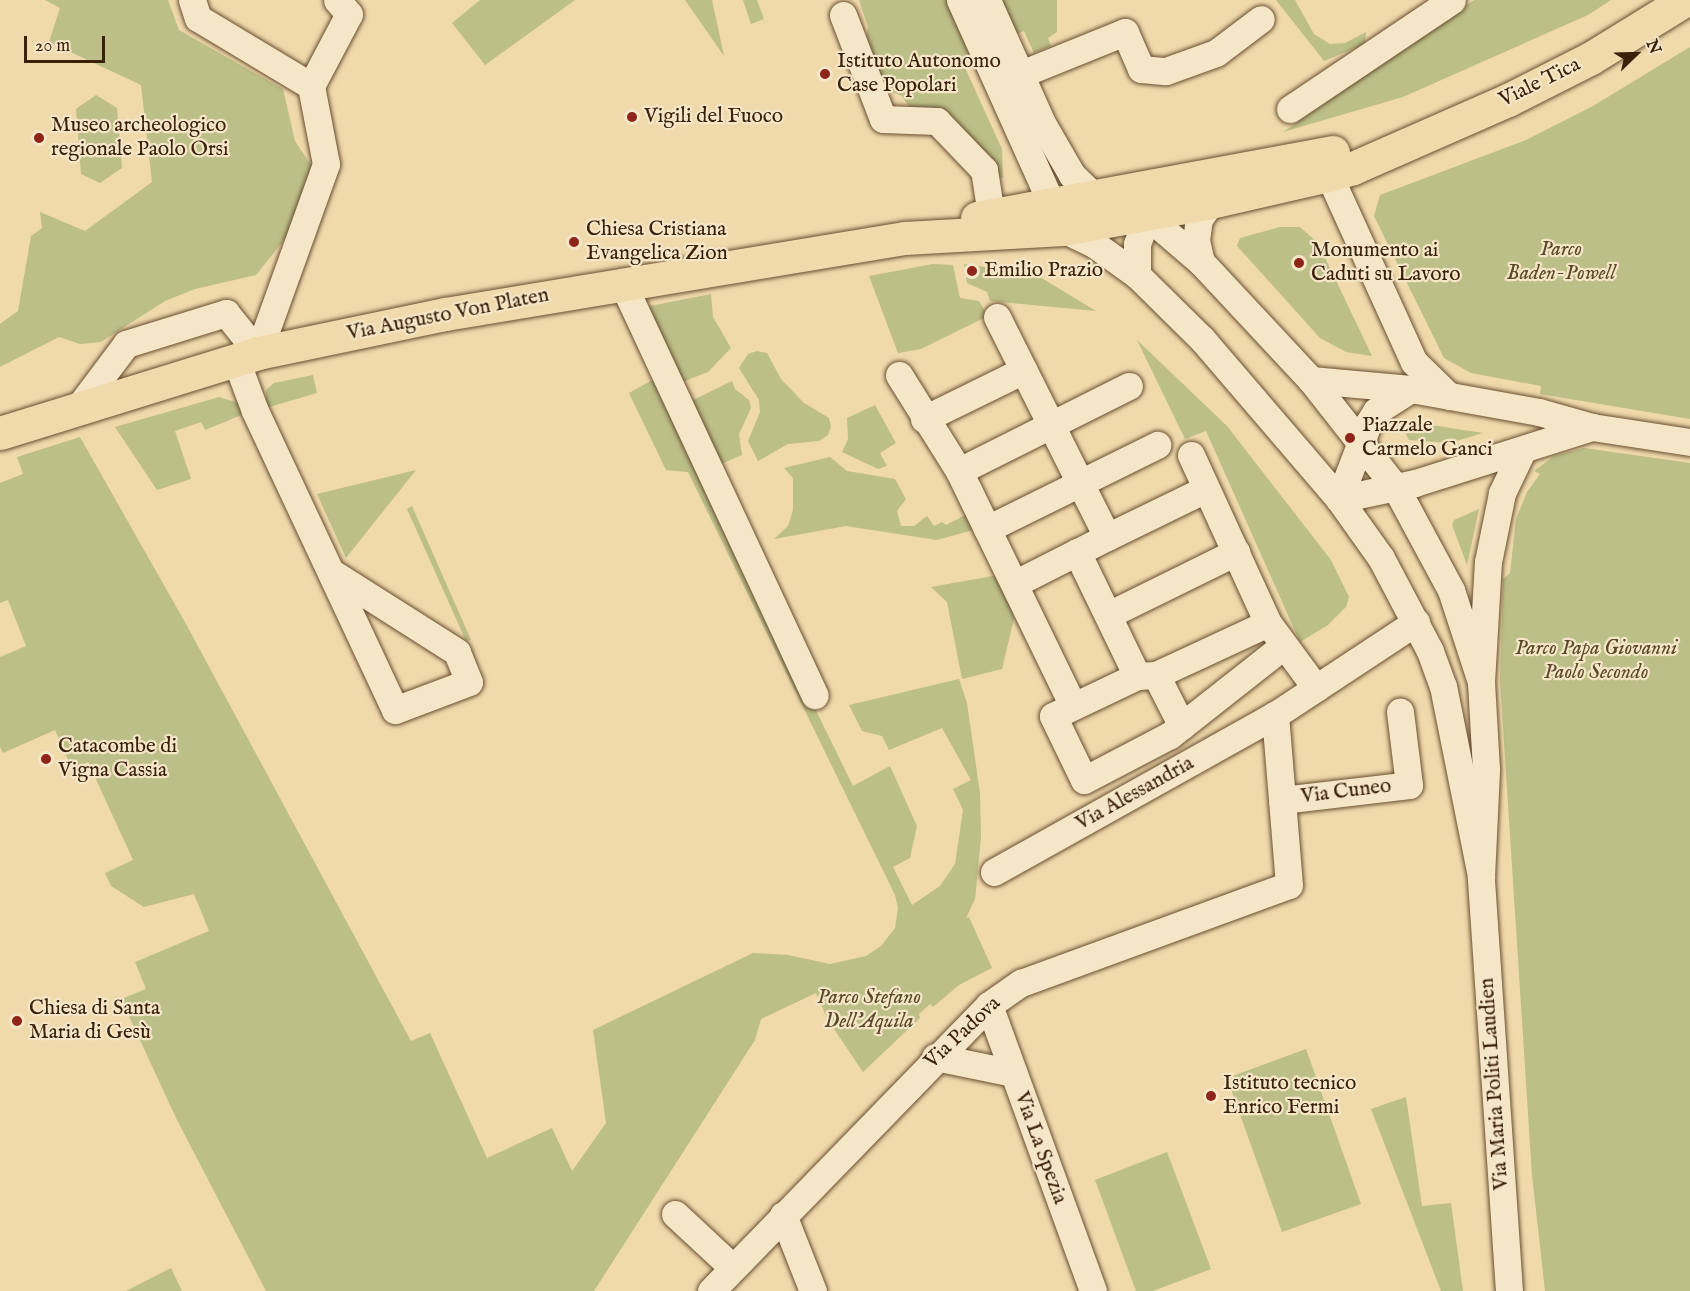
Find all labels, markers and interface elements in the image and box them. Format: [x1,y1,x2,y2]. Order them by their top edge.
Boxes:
scale bar [27,24,108,62]
north arrow [1606,24,1666,84]
text: 20 m [35,35,70,58]
text: N [1641,37,1664,57]
place label: Istituto Autonomo Case Popolari [837,49,1001,99]
street label: Viale Tica [1495,53,1585,113]
marker: Istituto Autonomo Case Popolari [818,67,832,81]
place label: Vigili del Fuoco [644,104,783,130]
marker: Vigili del Fuoco [625,110,639,124]
place label: Museo archeologico regionale Paolo Orsi [51,113,229,163]
marker: Museo archeologico regionale Paolo Orsi [32,131,46,145]
place label: Chiesa Cristiana Evangelica Zion [586,217,728,267]
marker: Chiesa Cristiana Evangelica Zion [567,235,581,249]
park label: Parco Baden-Powell [1507,237,1615,287]
place label: Monumento ai Caduti su Lavoro [1311,238,1461,288]
marker: Monumento ai Caduti su Lavoro [1292,256,1306,270]
place label: Emilio Prazio [984,258,1103,284]
marker: Emilio Prazio [965,264,979,278]
street label: Via Augusto Von Platen [345,283,551,347]
place label: Piazzale Carmelo Ganci [1362,413,1493,463]
marker: Piazzale Carmelo Ganci [1343,431,1357,445]
park label: Parco Papa Giovanni Paolo Secondo [1515,636,1677,686]
place label: Catacombe di Vigna Cassia [58,734,177,784]
street label: Via Alessandria [1072,751,1198,837]
marker: Catacombe di Vigna Cassia [39,752,53,766]
street label: Via Cuneo [1299,774,1393,810]
street label: Via Maria Politi Laudien [1475,977,1515,1191]
park label: Parco Stefano Dell'Aquila [817,985,921,1035]
street label: Via Padova [920,991,1006,1075]
place label: Chiesa di Santa Maria di Gesù [29,996,160,1046]
marker: Chiesa di Santa Maria di Gesù [10,1014,24,1028]
place label: Istituto tecnico Enrico Fermi [1223,1071,1356,1121]
street label: Via La Spezia [1008,1088,1072,1208]
marker: Istituto tecnico Enrico Fermi [1204,1089,1218,1103]

